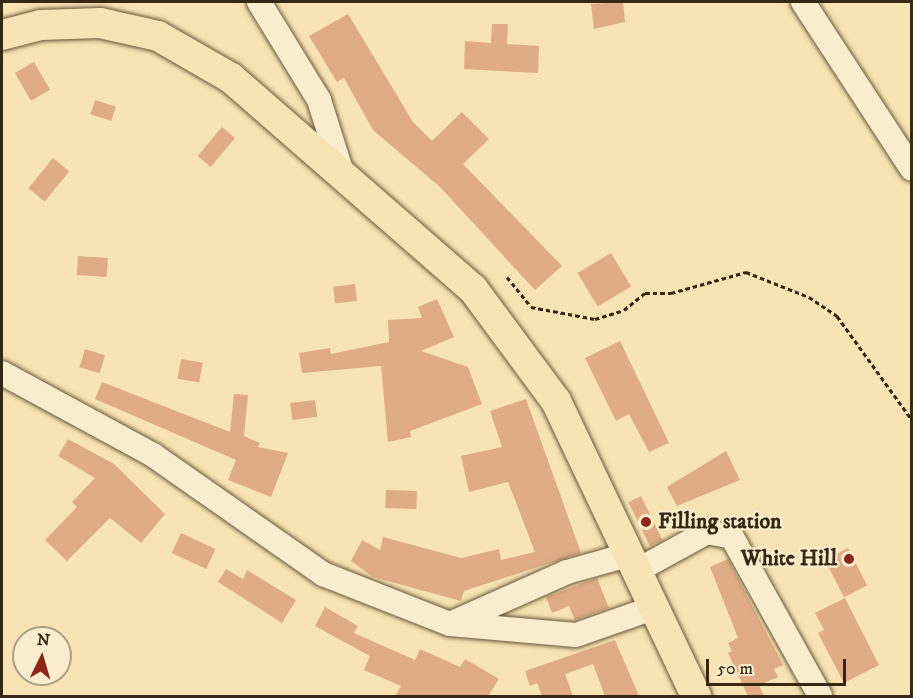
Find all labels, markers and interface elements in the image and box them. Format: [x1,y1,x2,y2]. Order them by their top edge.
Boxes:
place label: Filling station [658,509,782,535]
marker: Filling station [639,515,653,529]
place label: White Hill [741,546,837,572]
marker: White Hill [842,552,856,566]
north arrow [12,626,72,686]
text: N [36,630,51,651]
scale bar [709,647,848,685]
text: 50 m [717,658,753,680]

